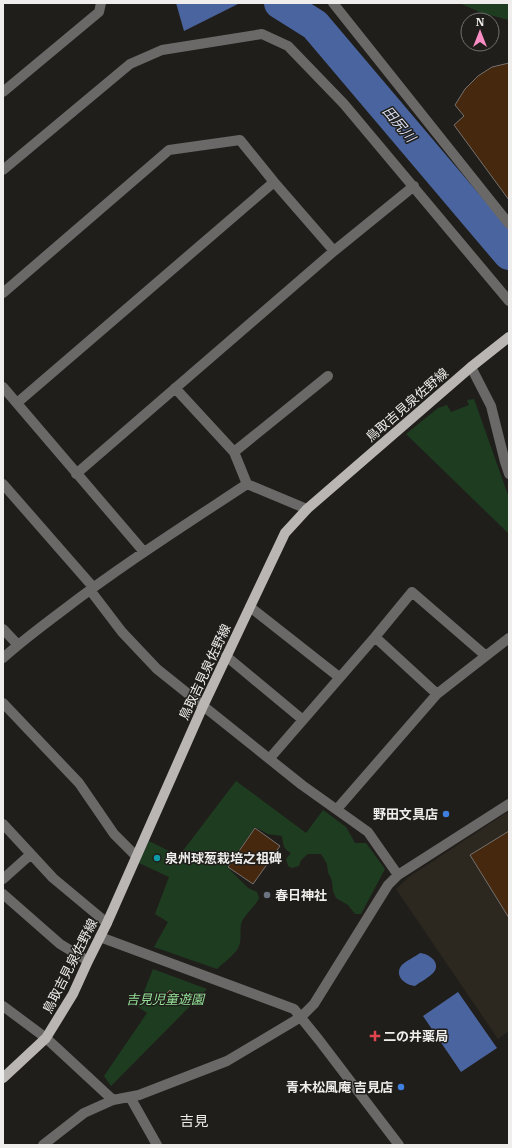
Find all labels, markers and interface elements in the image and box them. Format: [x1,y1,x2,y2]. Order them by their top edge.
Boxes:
north arrow [460,12,500,52]
text: N [476,15,485,29]
water label: 田尻川 [379,102,421,147]
street label: 鳥取吉見泉佐野線 [362,364,452,446]
street label: 鳥取吉見泉佐野線 [175,621,235,723]
place label: 野田文具店 [373,806,438,823]
marker: 野田文具店 [441,809,451,819]
place label: 泉州球葱栽培之祖碑 [165,850,282,867]
marker: 泉州球葱栽培之祖碑 [152,853,162,863]
place label: 春日神社 [275,887,327,904]
marker: 春日神社 [262,890,272,900]
street label: 鳥取吉見泉佐野線 [39,916,101,1016]
park label: 吉見児童遊園 [126,991,206,1008]
place label: 二の井薬局 [383,1028,448,1045]
marker: 二の井薬局 [370,1031,380,1041]
place label: 青木松風庵 吉見店 [286,1079,393,1096]
marker: 青木松風庵 吉見店 [396,1082,406,1092]
district label: 吉見 [180,1112,208,1130]

